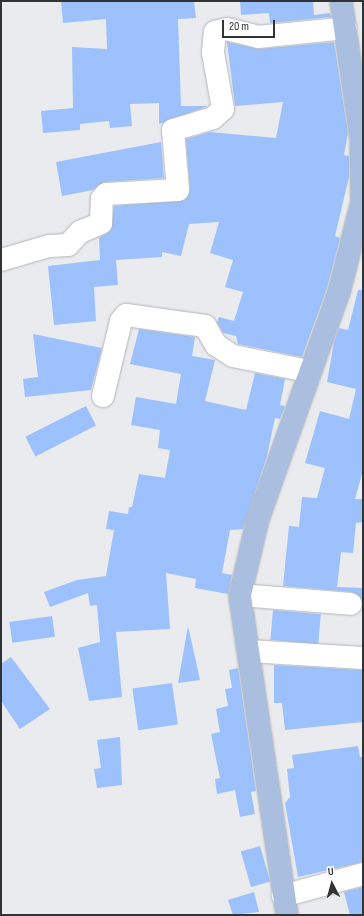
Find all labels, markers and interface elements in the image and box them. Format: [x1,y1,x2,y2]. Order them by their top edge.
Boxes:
scale bar [224,12,277,38]
text: 20 m [229,19,249,34]
north arrow [312,864,352,904]
text: U [327,865,334,878]

